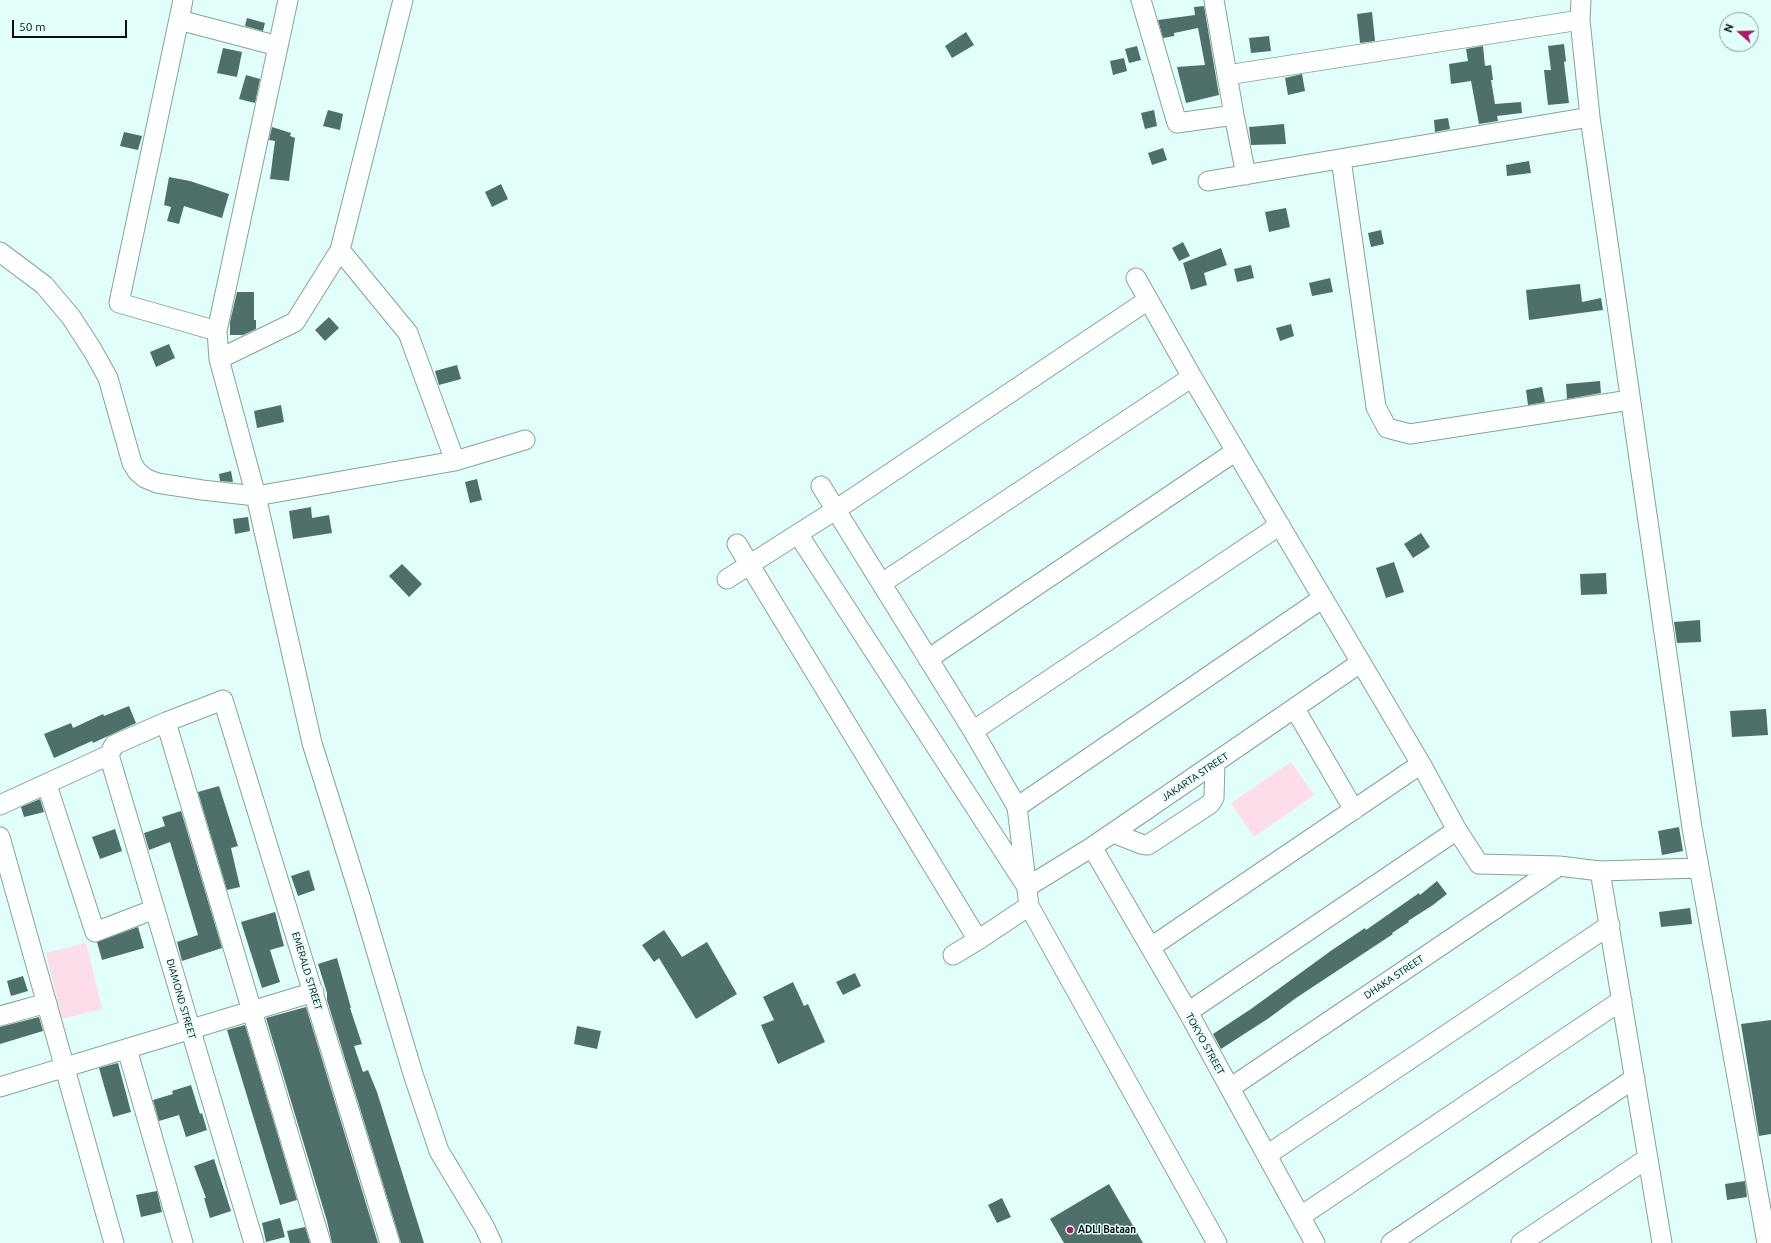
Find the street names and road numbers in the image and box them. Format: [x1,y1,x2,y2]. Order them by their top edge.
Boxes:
street label: JAKARTA STREET [1159,750,1231,804]
street label: EMERALD STREET [289,930,325,1012]
street label: DHAKA STREET [1362,953,1426,1001]
street label: DIAMOND STREET [164,958,198,1040]
street label: TOKYO STREET [1183,1011,1227,1077]

